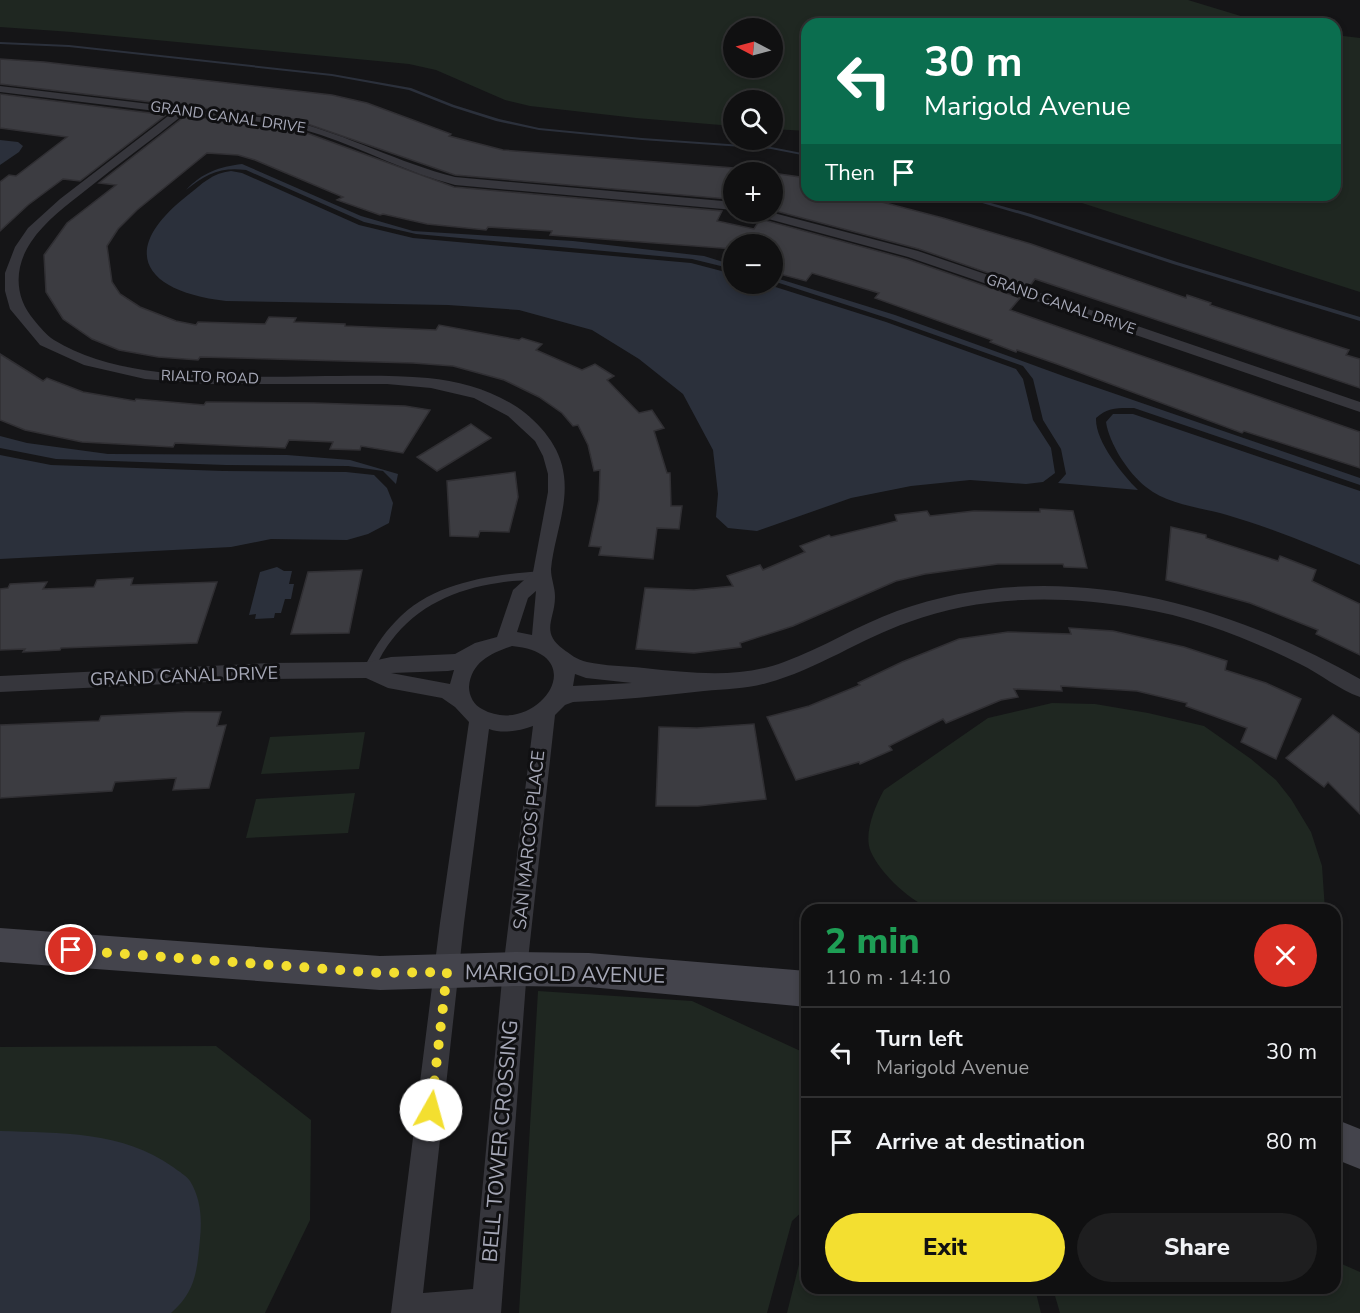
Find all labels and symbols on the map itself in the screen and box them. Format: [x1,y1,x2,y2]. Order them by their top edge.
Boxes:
north arrow [723,18,783,78]
street label: GRAND CANAL DRIVE [149,96,307,138]
street label: GRAND CANAL DRIVE [984,269,1138,339]
street label: RIALTO ROAD [161,365,259,389]
street label: GRAND CANAL DRIVE [90,661,278,691]
street label: SAN MARCOS PLACE [508,749,550,931]
pin [45,924,96,975]
street label: MARIGOLD AVENUE [465,958,665,990]
street label: BELL TOWER CROSSING [475,1019,525,1263]
position arrow [399,1078,463,1142]

